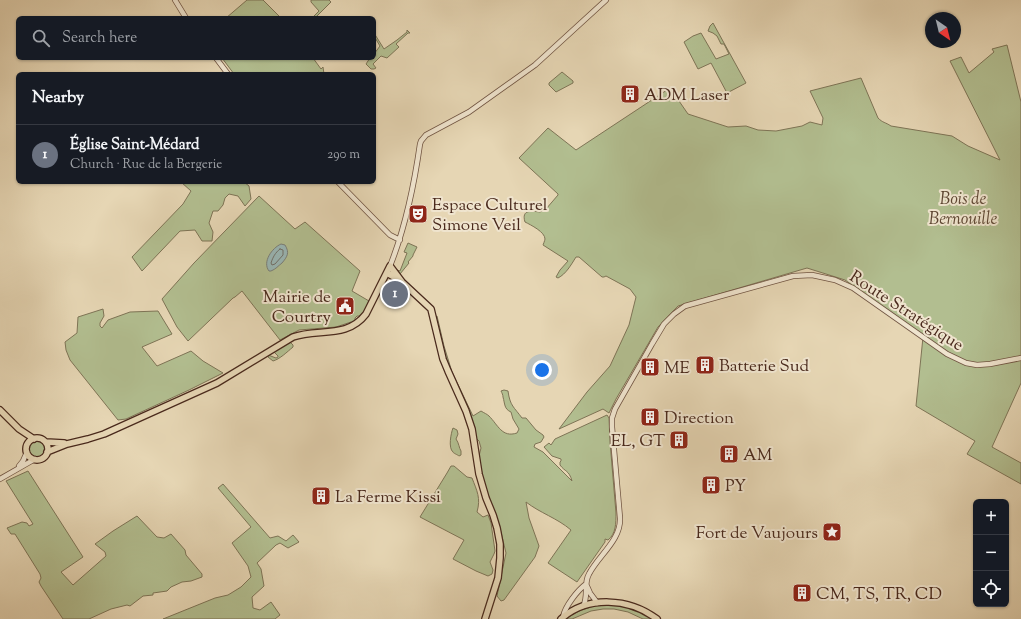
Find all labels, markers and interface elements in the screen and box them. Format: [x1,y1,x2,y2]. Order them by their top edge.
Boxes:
north arrow [925,12,961,48]
search box [16,16,376,60]
icon: search [30,27,52,49]
text: Search here [62,28,137,49]
building icon: ADM Laser [619,83,641,105]
place label: ADM Laser [644,84,730,108]
text: Nearby [32,86,84,110]
text: Église Saint-Médard [70,135,200,156]
text: 1 [43,146,47,164]
text: 290 m [327,146,360,164]
text: Church · Rue de la Bergerie [70,156,222,174]
park label: Bois de Bernouille [929,188,997,232]
place label: Espace Culturel Simone Veil [432,194,548,238]
theatre icon: Espace Culturel Simone Veil [407,203,429,225]
street label: Route Stratégique [844,266,968,358]
pin: 1 [382,279,408,309]
place label: Mairie de Courtry [263,286,332,330]
public building icon: Mairie de Courtry [334,295,356,317]
building icon: Batterie Sud [694,354,716,376]
place label: Batterie Sud [719,355,810,379]
building icon: ME [639,356,661,378]
place label: ME [664,357,690,381]
your location [532,360,552,380]
building icon: Direction [639,406,661,428]
place label: Direction [664,407,734,431]
building icon: EL, GT [668,429,690,451]
place label: EL, GT [611,430,665,454]
building icon: AM [718,443,740,465]
place label: AM [743,444,773,468]
building icon: PY [700,474,722,496]
place label: PY [725,475,746,499]
building icon: La Ferme Kissi [310,485,332,507]
place label: La Ferme Kissi [335,486,441,510]
map controls [973,499,1009,607]
button: + [973,499,1009,535]
place icon: Fort de Vaujours [821,521,843,543]
place label: Fort de Vaujours [696,522,818,546]
button: − [973,535,1009,571]
button: locate [973,571,1009,607]
building icon: CM, TS, TR, CD [791,582,813,604]
place label: CM, TS, TR, CD [816,583,942,607]

